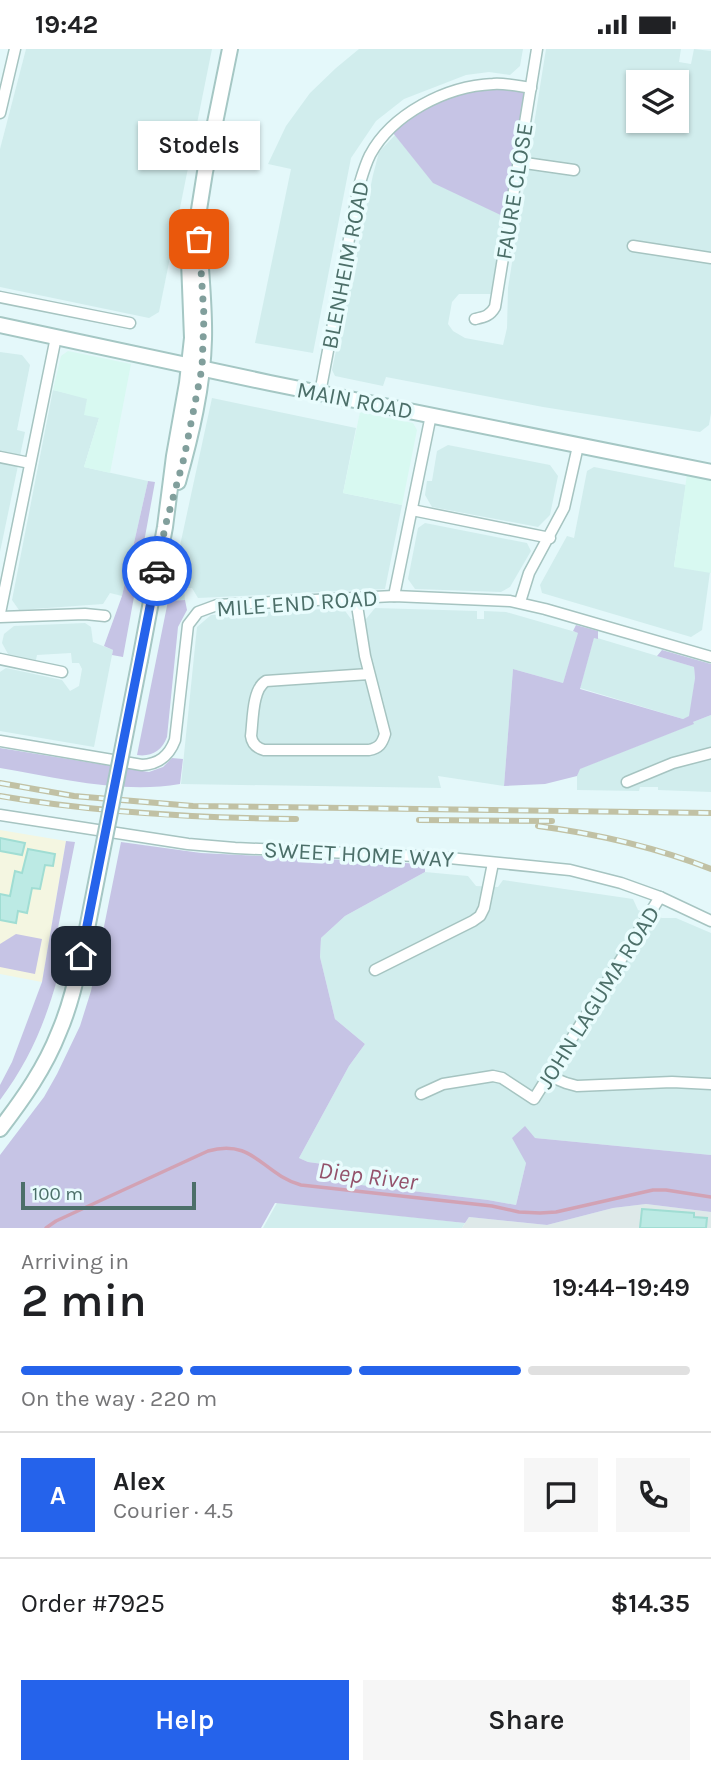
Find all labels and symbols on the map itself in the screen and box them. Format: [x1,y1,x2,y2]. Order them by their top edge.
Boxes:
callout: Stodels [138,120,260,169]
street label: FAURE CLOSE [490,121,539,261]
street label: BLENHEIM ROAD [316,179,375,351]
pin [169,209,229,269]
street label: MAIN ROAD [295,376,415,425]
courier [122,536,192,606]
street label: MILE END ROAD [215,584,379,623]
street label: SWEET HOME WAY [263,836,455,873]
street label: JOHN LAGUMA ROAD [531,901,666,1093]
pin [51,926,111,986]
water label: Diep River [317,1156,420,1196]
scale bar [21,1179,196,1211]

